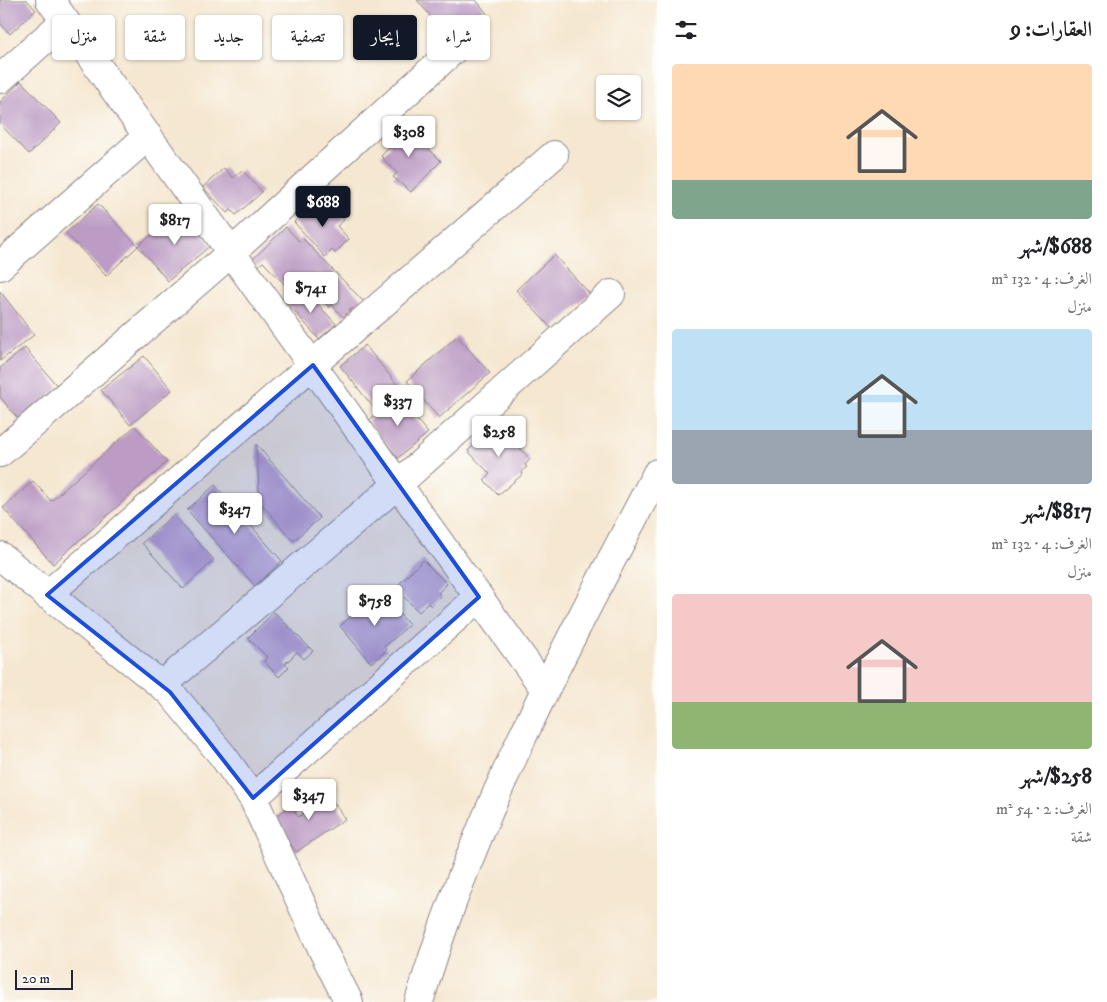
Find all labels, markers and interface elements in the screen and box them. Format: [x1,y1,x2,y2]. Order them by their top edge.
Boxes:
chip: منزل [52,15,115,60]
chip: شقة [125,15,185,60]
chip: جديد [195,15,262,60]
chip: تصفية [272,15,343,60]
chip: إيجار [353,15,417,60]
chip: شراء [427,15,490,60]
icon: filters [672,16,700,44]
text: العقارات: 9 [1010,17,1092,43]
map controls [596,75,641,120]
button: layers [596,75,641,120]
icon: home [837,96,927,186]
pin: $308 [379,116,439,158]
text: $308 [393,122,425,142]
pin: $688 [293,186,353,228]
text: $688 [306,192,340,212]
pin: $817 [145,204,205,246]
text: $817 [159,210,191,230]
text: $688/شهر [1019,234,1092,260]
text: الغرف: 4 · 132 m² [991,269,1092,289]
pin: $741 [281,272,341,314]
text: $741 [295,278,327,298]
text: منزل [1067,297,1092,317]
icon: home [837,361,927,451]
pin: $337 [368,384,428,427]
text: $337 [383,391,413,411]
pin: $258 [469,416,529,458]
text: $258 [483,422,515,442]
pin: $347 [205,492,265,535]
text: $347 [219,499,251,519]
text: $817/شهر [1021,499,1092,525]
text: الغرف: 4 · 132 m² [991,534,1092,554]
text: منزل [1067,562,1092,582]
pin: $758 [345,584,405,627]
text: $758 [358,591,392,611]
icon: home [837,626,927,716]
text: $258/شهر [1020,764,1092,790]
pin: $347 [279,778,339,821]
text: $347 [293,785,325,805]
text: الغرف: 2 · 54 m² [996,799,1092,819]
text: شقة [1071,827,1092,847]
scale bar [15,967,72,990]
text: 20 m [22,970,50,988]

